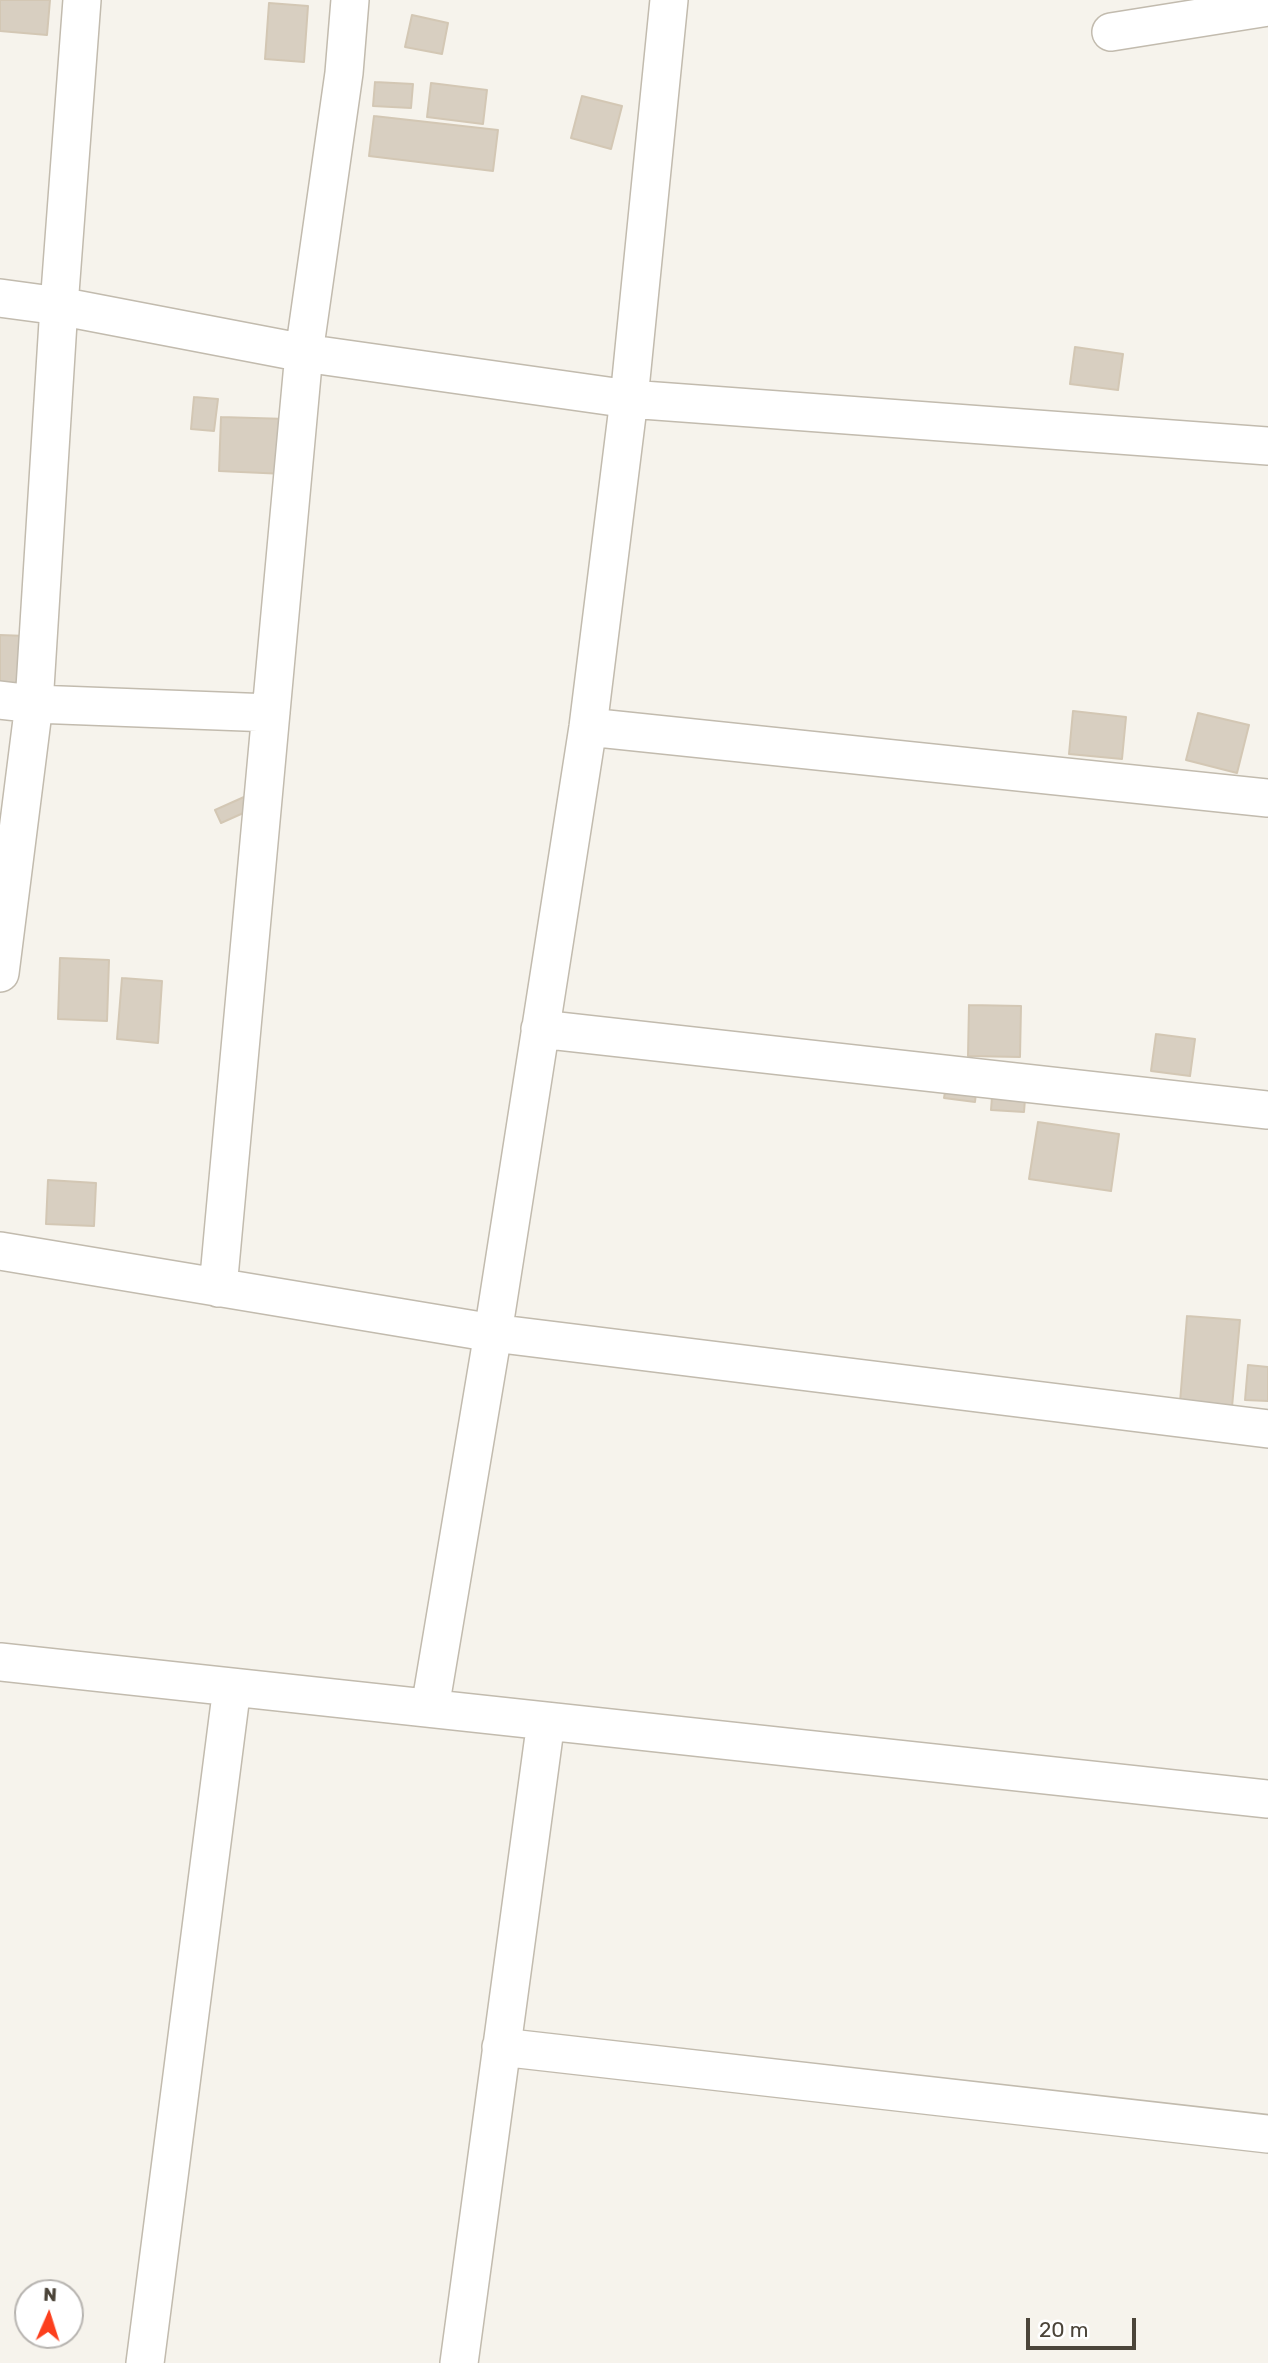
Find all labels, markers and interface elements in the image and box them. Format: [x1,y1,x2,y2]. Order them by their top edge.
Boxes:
north arrow [14,2279,84,2349]
text: N [43,2283,57,2306]
scale bar [1030,2304,1140,2348]
text: 20 m [1039,2317,1088,2342]

